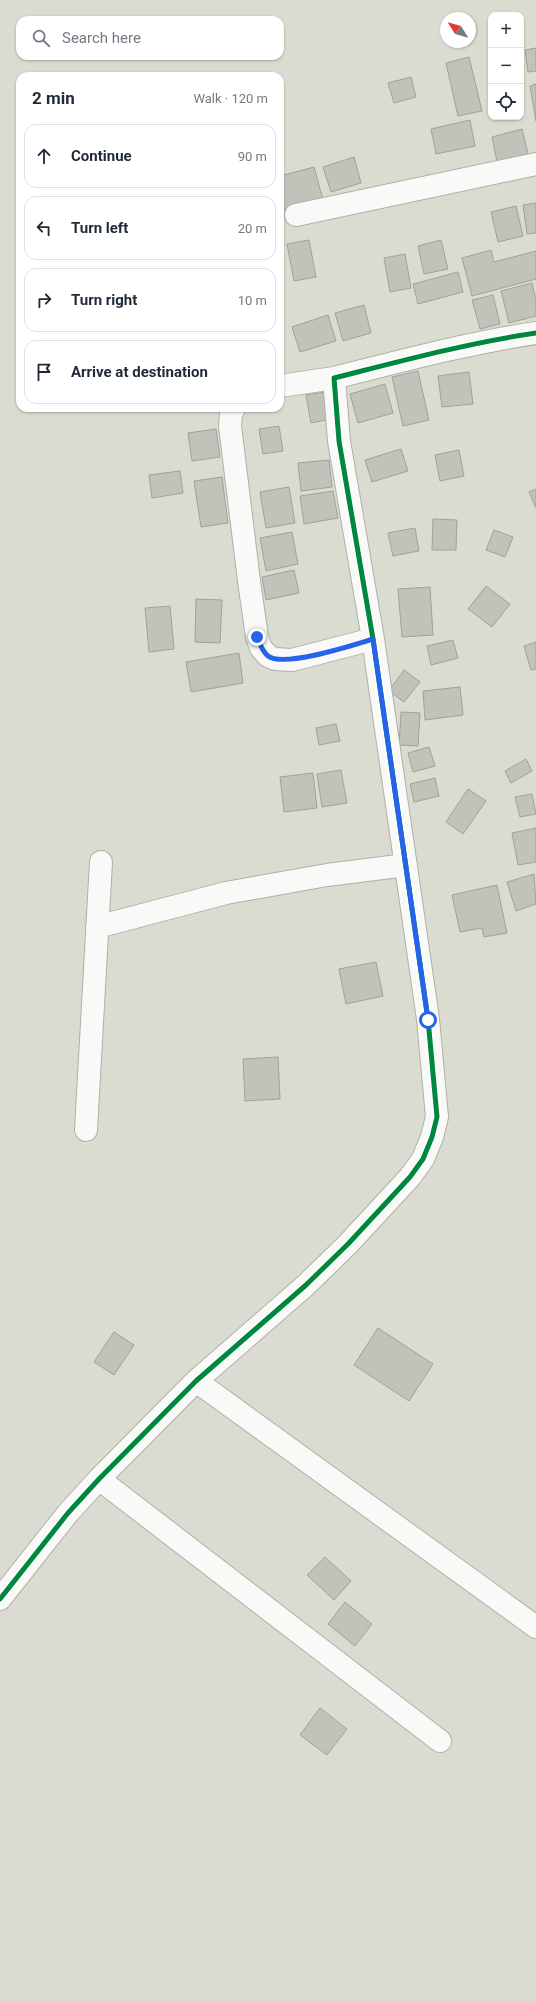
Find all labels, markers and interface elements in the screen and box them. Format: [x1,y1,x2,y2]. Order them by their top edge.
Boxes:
north arrow [440,12,476,48]
map controls [488,12,524,120]
button: + [488,12,524,48]
search box [16,16,284,60]
icon: search [30,27,52,49]
text: Search here [62,29,141,47]
button: − [488,48,524,84]
button: locate [488,84,524,120]
text: 2 min [32,88,75,108]
text: Walk · 120 m [193,91,268,106]
icon: ahead [33,145,55,167]
text: Continue [71,147,132,165]
text: 90 m [238,149,267,164]
icon: left [33,217,55,239]
text: Turn left [71,219,128,237]
text: 20 m [238,221,267,236]
icon: right [33,289,55,311]
text: Turn right [71,291,137,309]
text: 10 m [238,293,267,308]
icon: arrive [33,361,55,383]
text: Arrive at destination [71,363,208,381]
route end [248,628,266,646]
route start [419,1011,437,1029]

